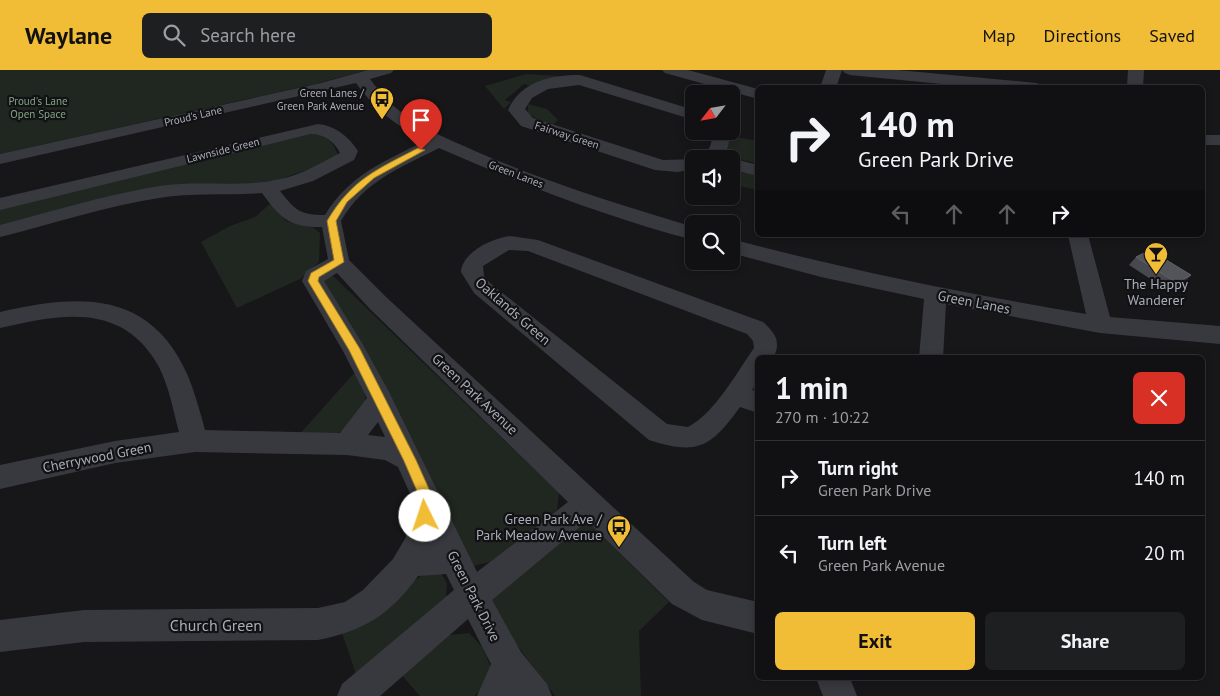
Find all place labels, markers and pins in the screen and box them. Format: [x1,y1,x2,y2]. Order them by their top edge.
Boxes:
place label: Green Lanes / Green Park Avenue [277,86,365,113]
bus stop icon: Green Lanes / Green Park Avenue [369,86,395,120]
pin [400,99,442,150]
bar icon: The Happy Wanderer [1143,241,1169,275]
place label: The Happy Wanderer [1124,275,1189,309]
place label: Green Park Ave / Park Meadow Avenue [476,510,603,544]
bus stop icon: Green Park Ave / Park Meadow Avenue [606,514,632,548]

